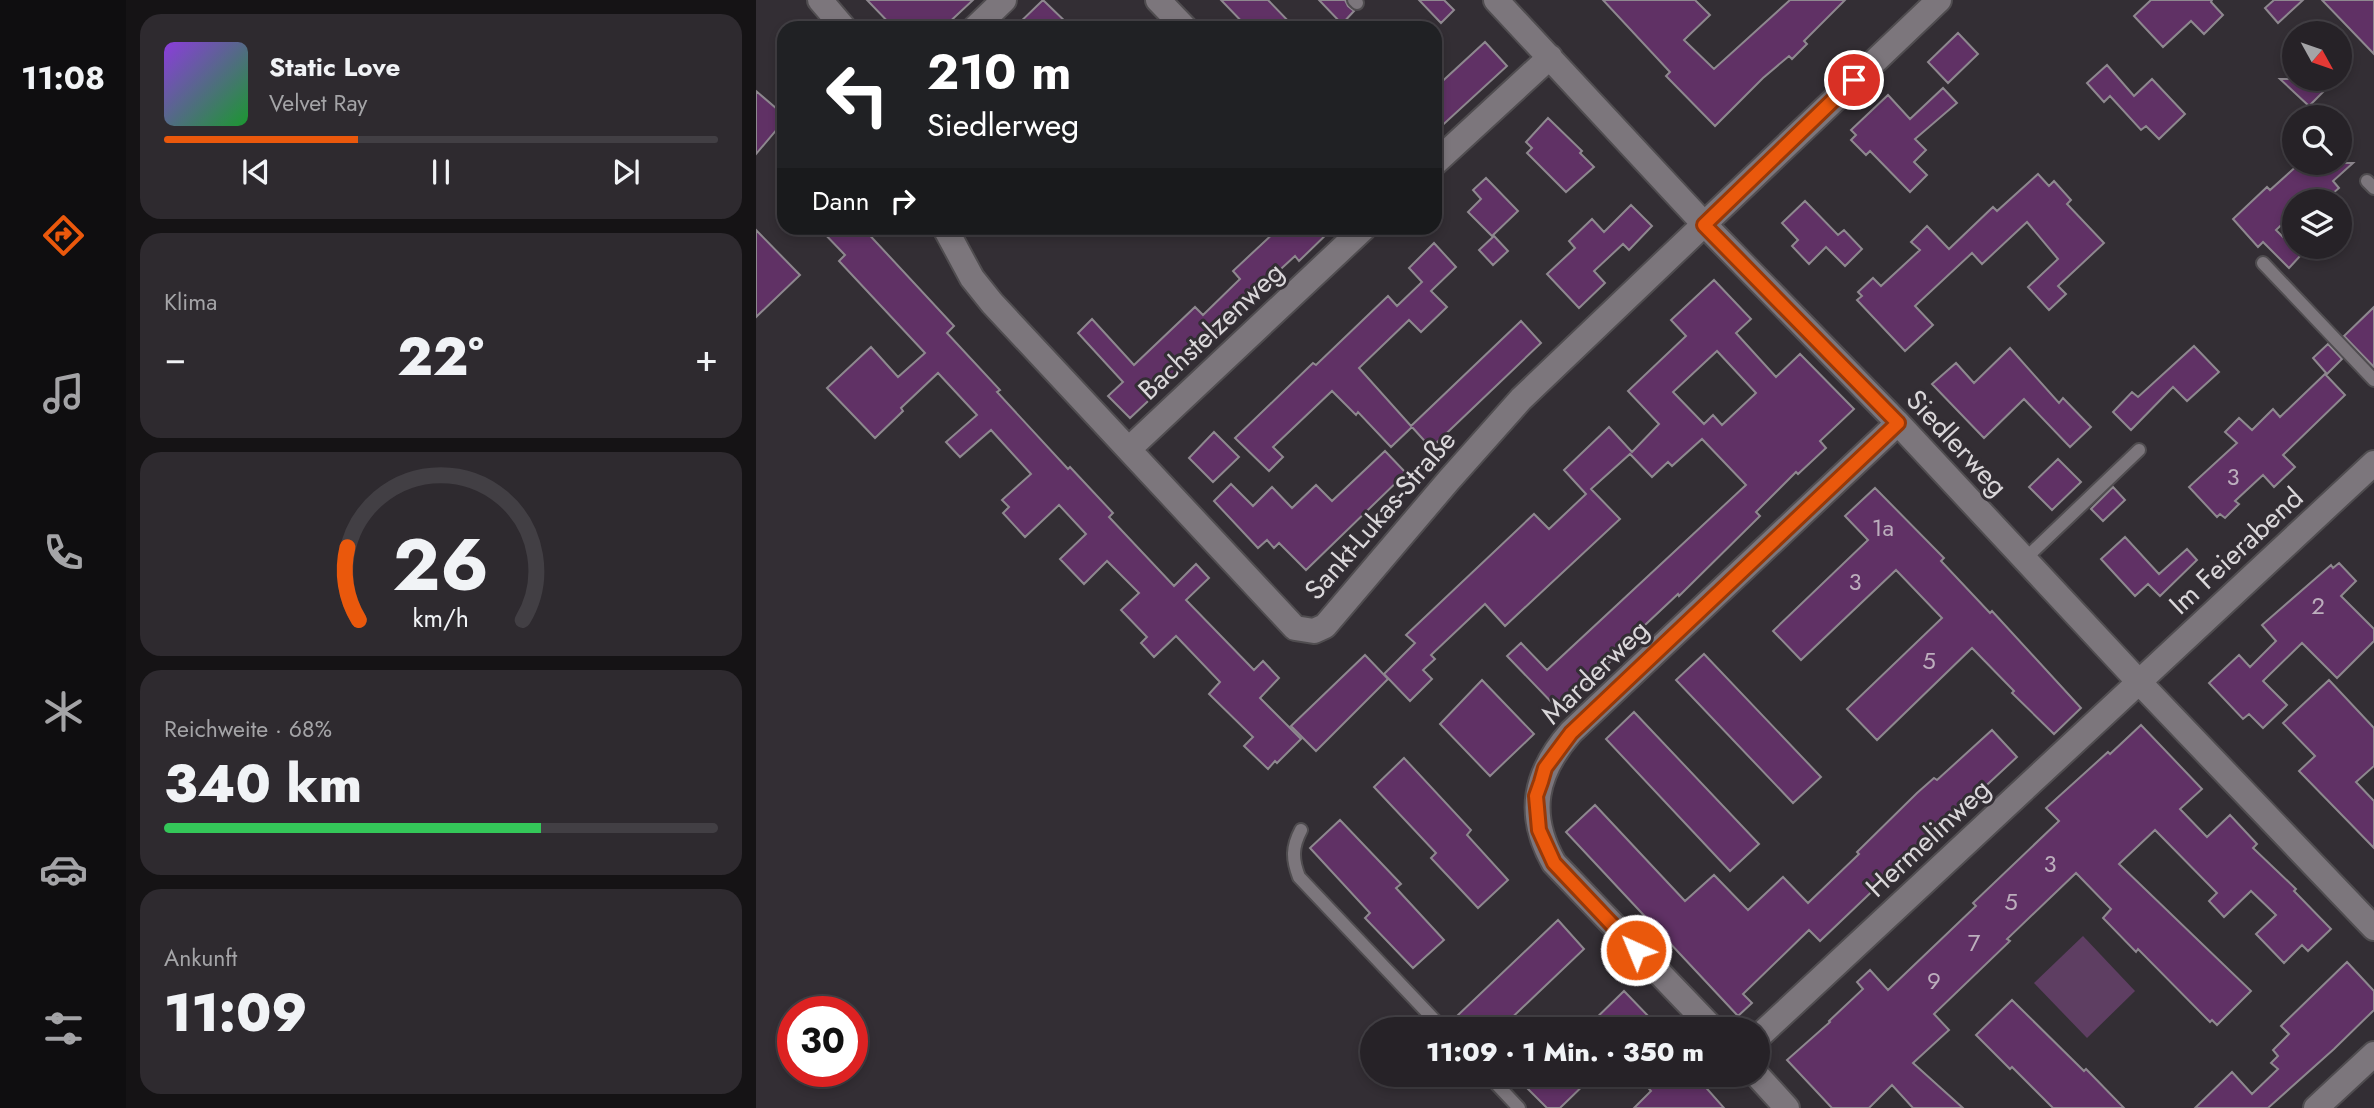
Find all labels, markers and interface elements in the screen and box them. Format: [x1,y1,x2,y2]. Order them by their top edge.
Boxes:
north arrow [2282,21,2352,91]
map controls [2282,21,2352,259]
text: 210 m [927,37,1071,107]
text: Static Love [269,48,401,86]
icon: left [812,49,903,140]
pin [1824,50,1884,110]
text: 11:08 [21,55,105,101]
icon: arrive [1835,61,1873,99]
text: Velvet Ray [269,86,367,120]
text: Siedlerweg [927,102,1079,148]
button: search [2282,105,2352,175]
icon: previous [237,153,275,191]
icon: pause [422,153,460,191]
icon: next [607,153,645,191]
text: Dann [812,182,870,220]
icon: right [884,182,922,220]
button: layers [2282,189,2352,259]
icon: directions [39,211,88,260]
street label: Bachstelzenweg [1129,252,1293,410]
text: Klima [164,285,217,319]
text: 22° [397,319,484,395]
text: − [164,330,186,385]
text: + [695,330,718,385]
icon: music [39,369,88,418]
street label: Siedlerweg [1897,380,2017,506]
street label: Sankt-Lukas-Straße [1294,421,1466,609]
house number: 3 [2226,459,2240,494]
street label: Im Feierabend [2160,478,2312,624]
house number: 1a [1872,510,1894,545]
text: 26 [393,512,489,617]
icon: phone [39,528,88,577]
house number: 3 [1848,564,1862,599]
house number: 2 [2311,588,2325,623]
text: km/h [413,600,469,636]
street label: Marderweg [1532,610,1658,734]
house number: 5 [1922,643,1936,678]
icon: climate [39,687,88,736]
text: Reichweite · 68% [164,712,332,746]
text: 340 km [164,746,362,822]
street label: Hermelinweg [1856,769,2000,907]
icon: car [39,845,88,894]
house number: 3 [2043,846,2057,881]
house number: 5 [2004,884,2018,919]
position arrow [1599,913,1673,987]
house number: 7 [1968,925,1981,960]
text: Ankunft [164,941,237,975]
house number: 9 [1927,963,1941,998]
text: 11:09 [164,975,308,1051]
speed limit sign: 30 [777,996,868,1087]
icon: filters [39,1004,88,1053]
text: 11:09 · 1 Min. · 350 m [1426,1033,1704,1071]

